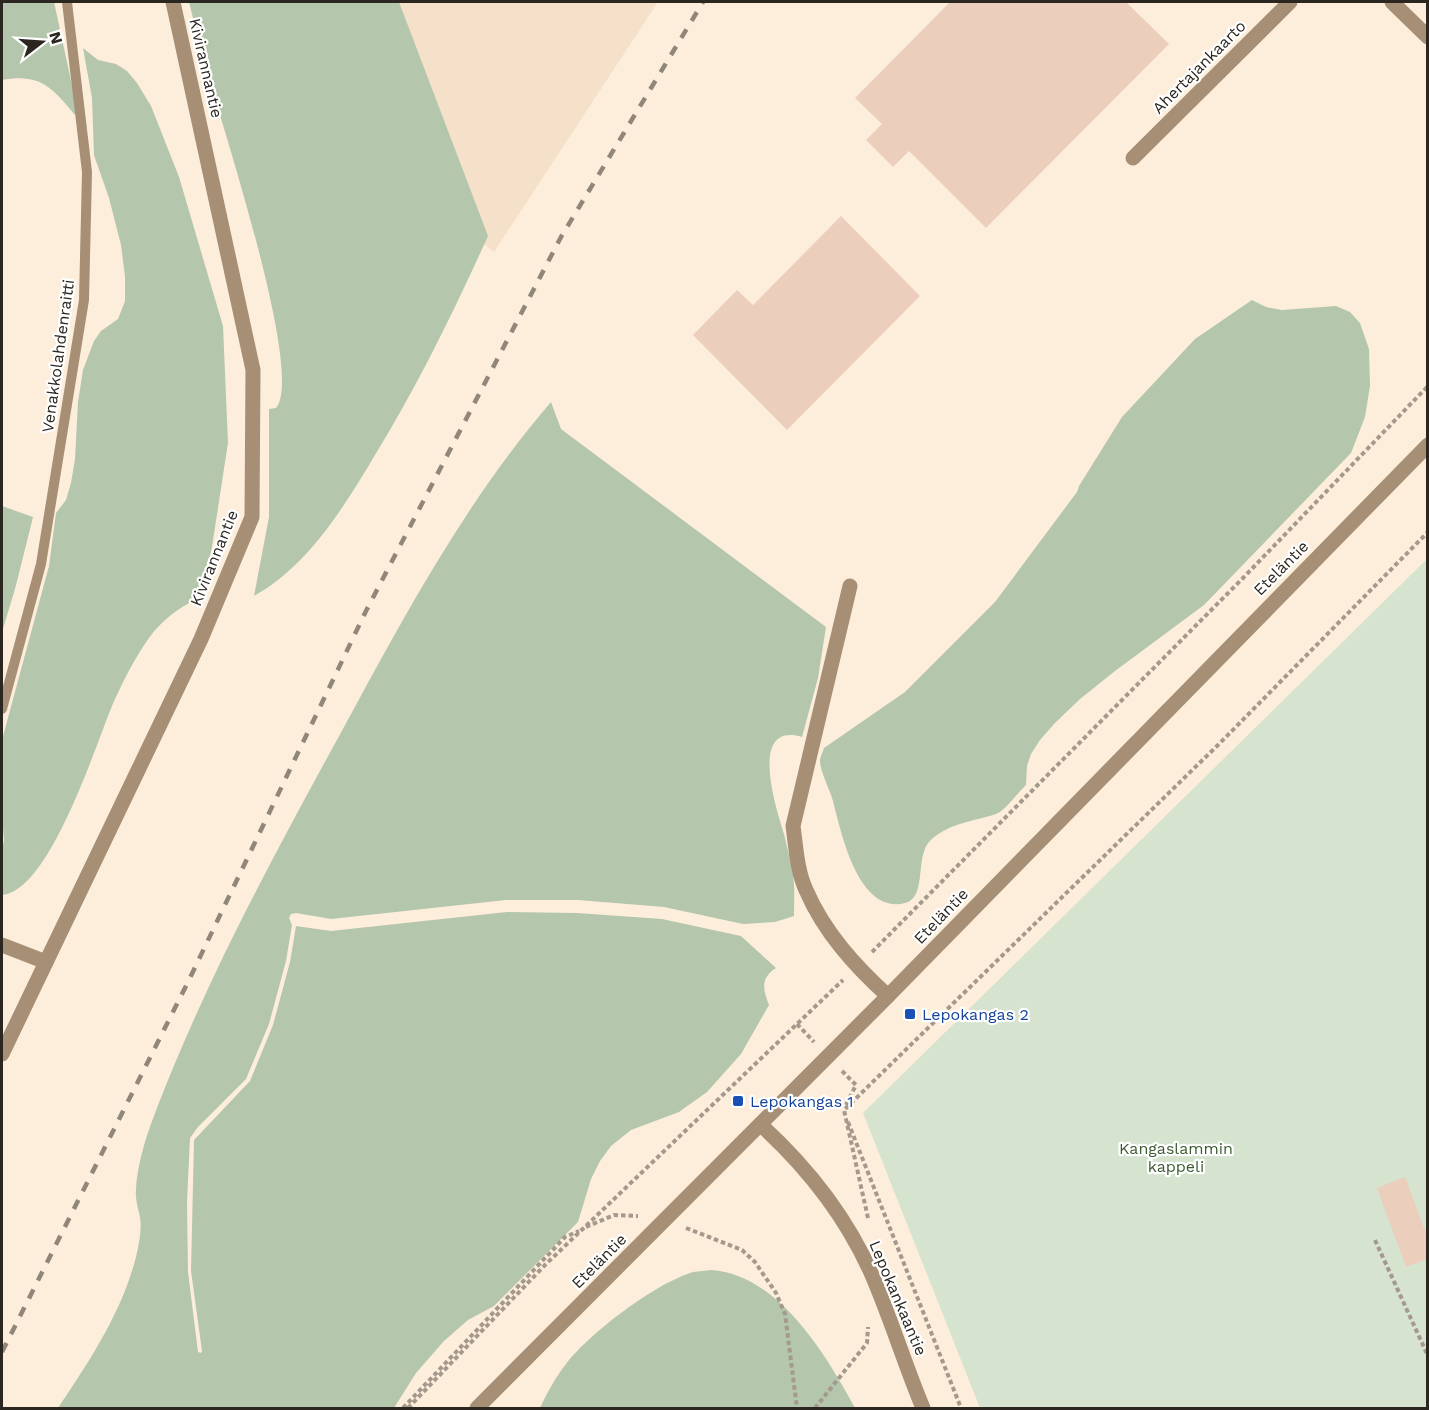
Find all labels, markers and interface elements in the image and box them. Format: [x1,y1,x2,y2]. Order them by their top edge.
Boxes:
north arrow [12,12,72,72]
street label: Kivirannantie [185,16,227,120]
street label: Ahertajankaarto [1148,16,1250,118]
text: N [45,29,67,46]
street label: Venakkolahdenraitti [38,278,78,434]
street label: Kivirannantie [186,507,242,609]
street label: Eteläntie [1250,537,1312,599]
street label: Eteläntie [910,884,972,948]
place label: Lepokangas 2 [922,1005,1029,1024]
marker: Lepokangas 2 [903,1007,917,1021]
place label: Lepokangas 1 [750,1092,853,1111]
marker: Lepokangas 1 [731,1094,745,1108]
park label: Kangaslammin kappeli [1119,1139,1233,1176]
street label: Eteläntie [568,1230,630,1292]
street label: Lepokankaantie [865,1238,931,1358]

